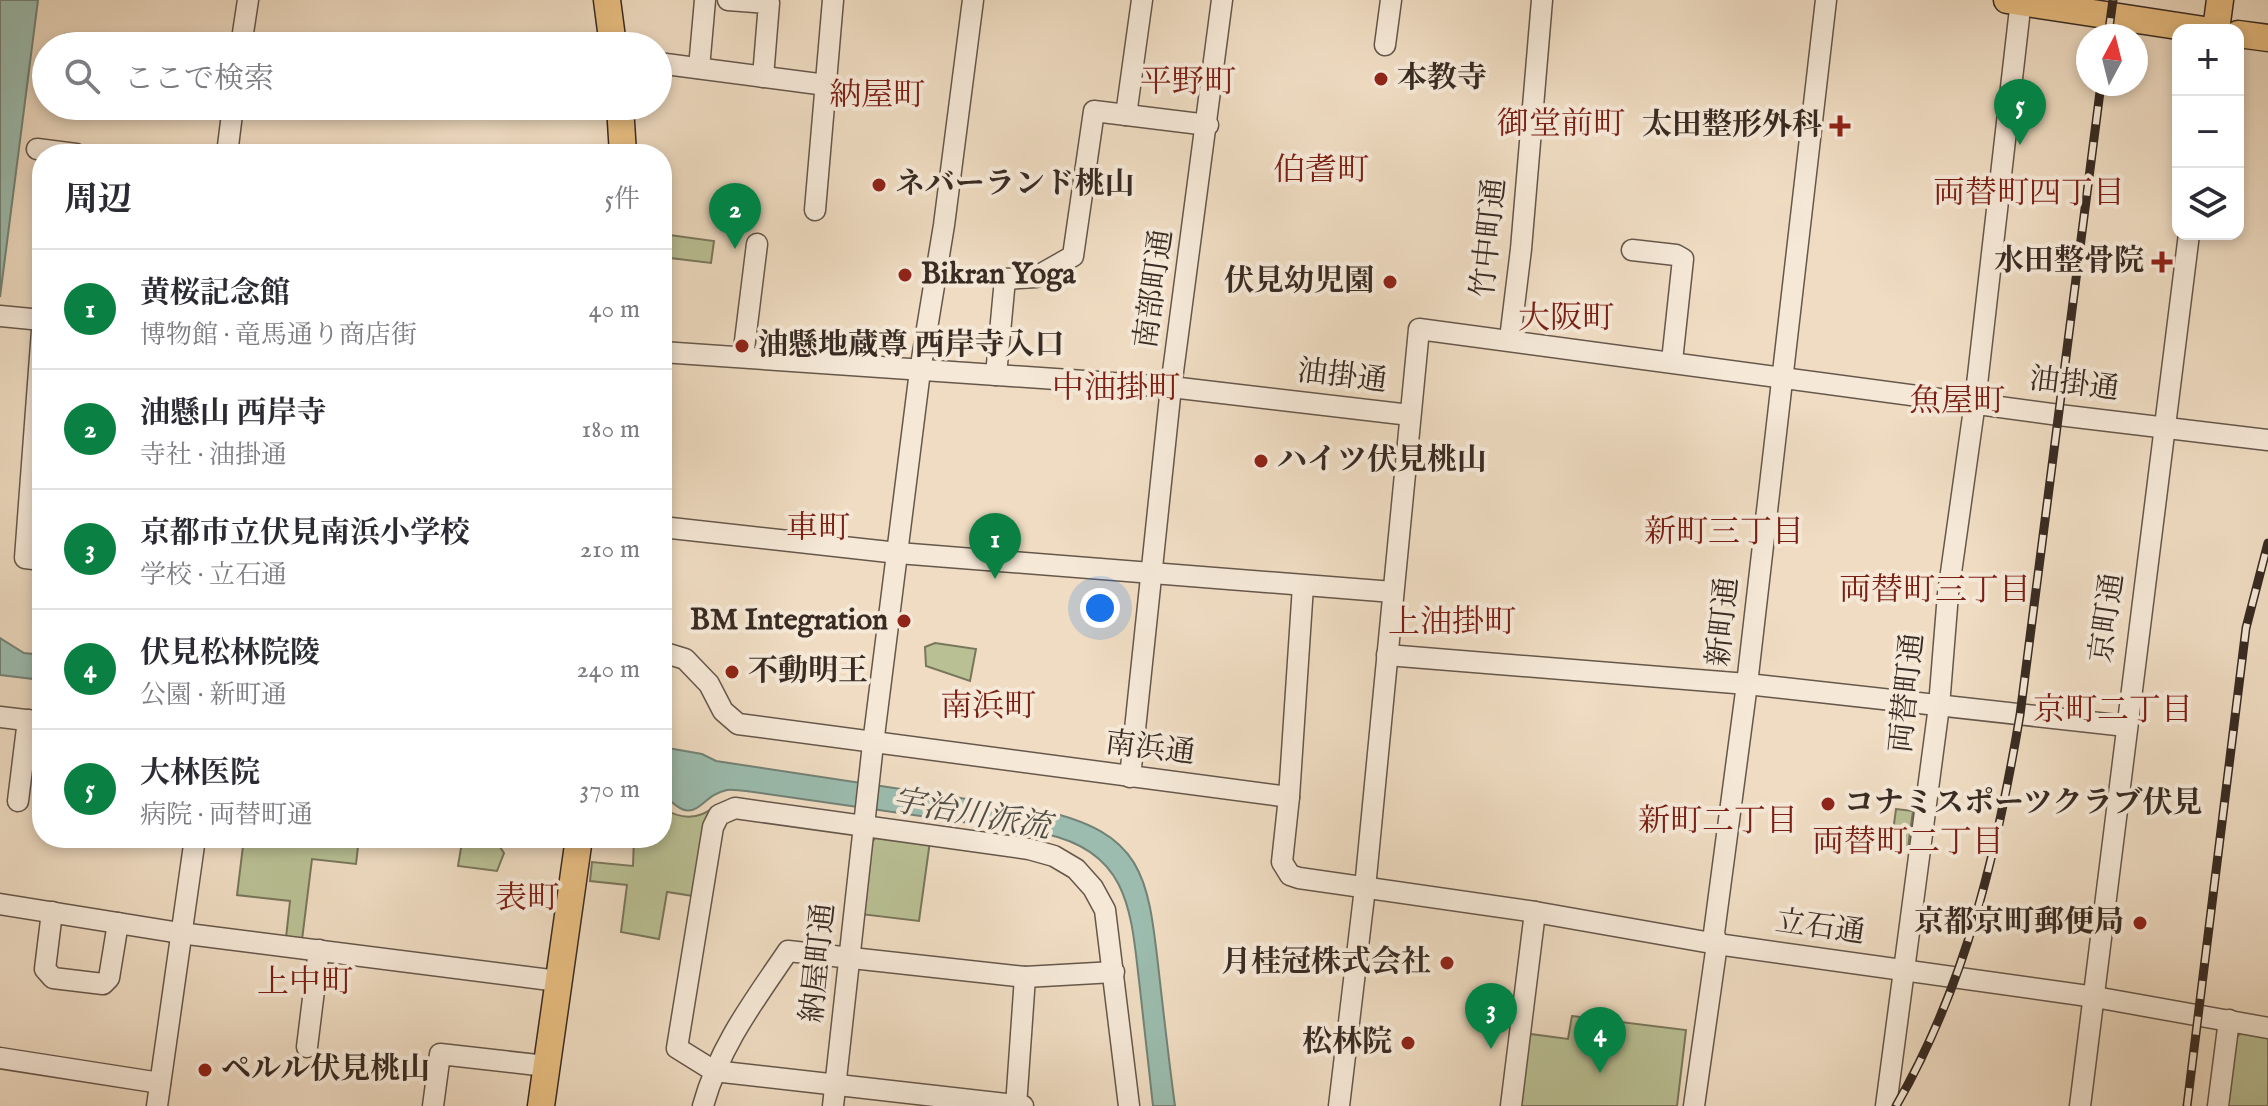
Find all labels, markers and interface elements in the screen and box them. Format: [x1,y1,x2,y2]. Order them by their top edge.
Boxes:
north arrow [2076,24,2148,96]
map controls [2172,24,2244,240]
button: + [2172,24,2244,96]
search box [32,32,672,120]
icon: search [60,54,104,98]
place label: 本教寺 [1397,60,1487,98]
text: ここで検索 [124,61,274,99]
district label: 平野町 [1140,63,1236,104]
marker: 本教寺 [1372,70,1390,88]
district label: 納屋町 [829,76,925,117]
pin: 5 [1994,79,2046,145]
button: − [2172,96,2244,168]
district label: 御堂前町 [1497,105,1625,146]
place label: 太田整形外科 [1642,107,1822,145]
marker: 太田整形外科 [1829,115,1851,137]
district label: 伯耆町 [1273,151,1369,192]
place label: ネバーランド桃山 [895,166,1135,204]
button: layers [2172,168,2244,240]
district label: 両替町四丁目 [1933,174,2125,215]
marker: ネバーランド桃山 [870,176,888,194]
street label: 竹中町通 [1465,176,1515,300]
text: 周辺 [64,179,132,222]
text: 5件 [605,183,640,216]
pin: 2 [709,183,761,249]
street label: 南部町通 [1128,227,1182,351]
place label: 水田整骨院 [1994,243,2144,281]
marker: 水田整骨院 [2151,251,2173,273]
place label: Bikran Yoga [921,256,1076,294]
place label: 伏見幼児園 [1224,263,1374,301]
marker: Bikran Yoga [896,266,914,284]
marker: 伏見幼児園 [1381,273,1399,291]
text: 黄桜記念館 [140,275,290,313]
text: 1 [85,293,95,326]
text: 40 m [589,293,640,326]
district label: 大阪町 [1518,299,1614,340]
text: 博物館 · 竜馬通り商店街 [140,319,417,352]
place label: 油懸地蔵尊 西岸寺入口 [758,327,1065,365]
marker: 油懸地蔵尊 西岸寺入口 [733,337,751,355]
street label: 油掛通 [1295,353,1389,401]
street label: 油掛通 [2027,361,2121,409]
district label: 中油掛町 [1052,369,1180,410]
district label: 魚屋町 [1909,382,2005,423]
text: 油懸山 西岸寺 [140,395,327,433]
text: 2 [84,413,96,446]
text: 180 m [582,413,640,446]
text: 寺社 · 油掛通 [140,439,287,472]
place label: ハイツ伏見桃山 [1277,442,1487,480]
marker: ハイツ伏見桃山 [1252,452,1270,470]
district label: 車町 [786,509,850,550]
pin: 1 [969,513,1021,579]
district label: 新町三丁目 [1644,513,1804,554]
text: 京都市立伏見南浜小学校 [140,515,470,553]
text: 3 [85,533,95,566]
text: 210 m [580,533,640,566]
text: 学校 · 立石通 [140,559,287,592]
district label: 両替町三丁目 [1839,571,2031,612]
street label: 京町通 [2083,571,2133,665]
street label: 新町通 [1700,575,1748,669]
your location [1080,588,1120,628]
place label: BM Integration [690,602,888,640]
district label: 上油掛町 [1388,603,1516,644]
marker: BM Integration [895,612,913,630]
street label: 両替町通 [1883,631,1933,755]
text: 伏見松林院陵 [140,635,320,673]
text: 4 [84,653,96,686]
text: 240 m [577,653,640,686]
place label: 不動明王 [748,653,868,691]
marker: 不動明王 [723,663,741,681]
text: 公園 · 新町通 [140,679,287,712]
district label: 南浜町 [940,687,1036,728]
district label: 京町二丁目 [2033,691,2193,732]
street label: 南浜通 [1103,725,1197,773]
text: 大林医院 [140,755,260,793]
text: 5 [85,773,95,806]
text: 370 m [580,773,640,806]
water label: 宇治川派流 [889,781,1058,850]
place label: コナミスポーツクラブ伏見 [1844,785,2203,823]
marker: コナミスポーツクラブ伏見 [1819,795,1837,813]
text: 病院 · 両替町通 [140,799,313,832]
district label: 新町二丁目 [1638,802,1798,843]
district label: 両替町二丁目 [1812,823,2004,864]
district label: 表町 [495,879,559,920]
street label: 納屋町通 [794,901,844,1025]
street label: 立石通 [1773,903,1867,953]
place label: 京都京町郵便局 [1914,904,2124,942]
marker: 京都京町郵便局 [2131,914,2149,932]
place label: 月桂冠株式会社 [1221,944,1431,982]
marker: 月桂冠株式会社 [1438,954,1456,972]
district label: 上中町 [257,963,353,1004]
pin: 3 [1465,983,1517,1049]
pin: 4 [1574,1007,1626,1073]
place label: 松林院 [1302,1024,1392,1062]
marker: 松林院 [1399,1034,1417,1052]
place label: ペルル伏見桃山 [221,1051,430,1089]
marker: ペルル伏見桃山 [196,1061,214,1079]

